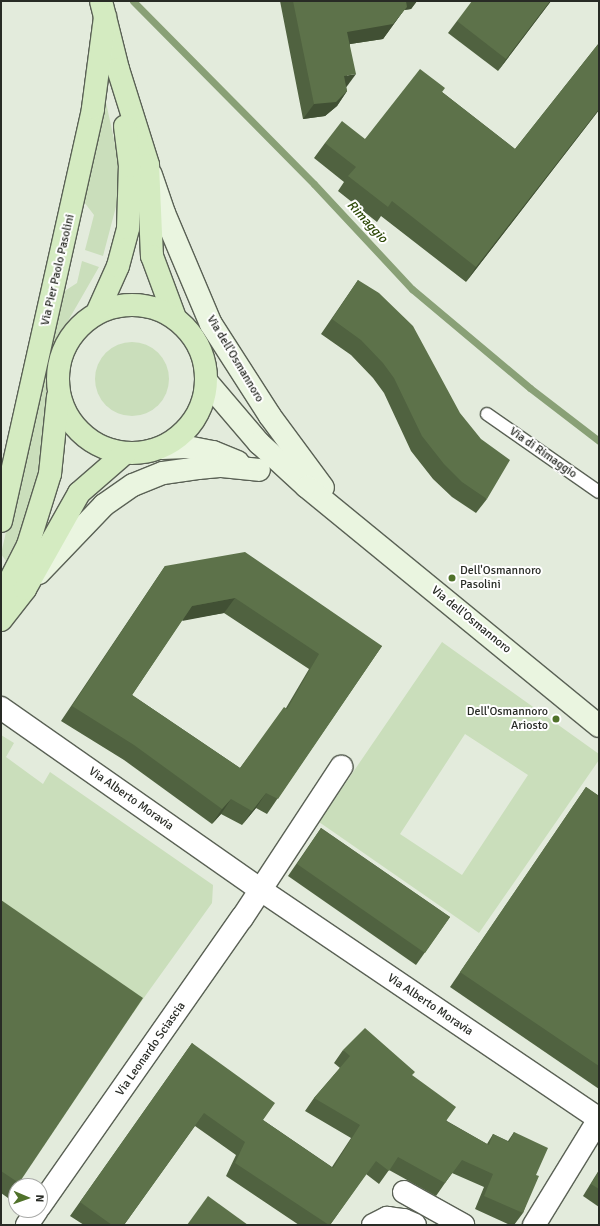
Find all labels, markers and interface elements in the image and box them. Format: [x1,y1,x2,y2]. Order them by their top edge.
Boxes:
water label: Rimaggio [343,198,391,246]
street label: Via Pier Paolo Pasolini [38,213,78,327]
street label: Via dell'Osmannoro [203,313,267,405]
street label: Via di Rimaggio [506,424,580,482]
place label: Dell'Osmannoro Pasolini [460,564,541,592]
marker: Dell'Osmannoro Pasolini [447,573,457,583]
street label: Via dell'Osmannoro [428,583,514,657]
place label: Dell'Osmannoro Ariosto [467,705,548,733]
marker: Dell'Osmannoro Ariosto [551,714,561,724]
street label: Via Alberto Moravia [86,764,176,834]
street label: Via Alberto Moravia [384,971,476,1039]
street label: Via Leonardo Sciascia [113,999,189,1099]
north arrow [8,1178,48,1218]
text: N [33,1194,46,1202]

